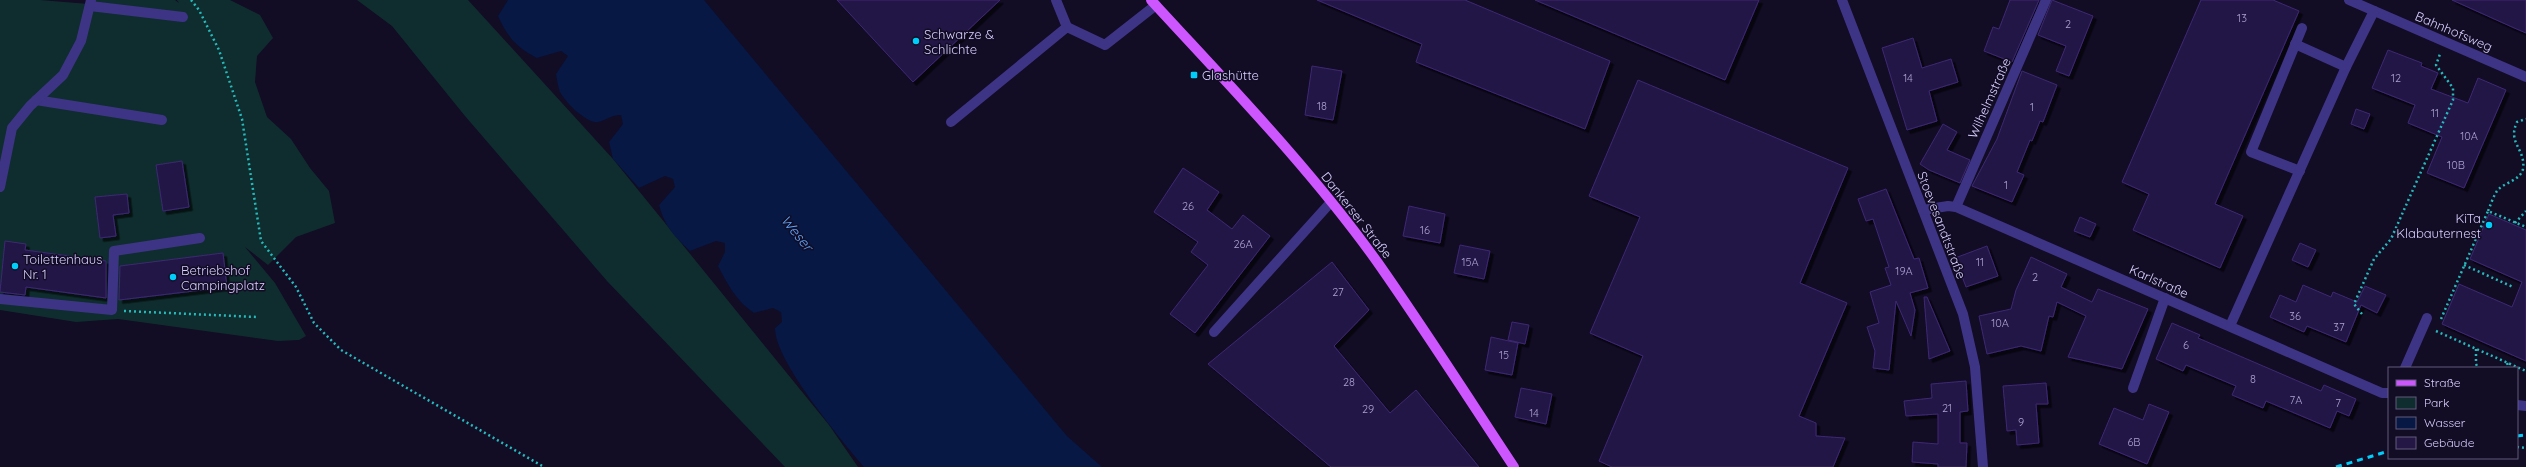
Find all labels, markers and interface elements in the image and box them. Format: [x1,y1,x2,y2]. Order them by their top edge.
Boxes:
street label: Bahnhofsweg [2413,8,2495,54]
house number: 13 [2237,11,2247,25]
house number: 2 [2065,17,2071,31]
place label: Schwarze & Schlichte [924,26,994,57]
marker: Schwarze & Schlichte [911,36,921,46]
street label: Wilhelmstraße [1964,55,2014,141]
place label: Glashütte [1202,67,1259,83]
marker: Glashütte [1189,70,1199,80]
house number: 14 [1903,71,1913,85]
house number: 12 [2391,71,2401,85]
house number: 18 [1317,99,1327,113]
house number: 1 [2030,100,2034,114]
house number: 11 [2431,106,2439,120]
house number: 10A [2460,129,2478,143]
house number: 10B [2447,158,2465,172]
street label: Dankerser Straße [1318,169,1396,261]
street label: Stoevesandtstraße [1914,169,1970,281]
house number: 1 [2004,178,2008,192]
house number: 26 [1182,199,1194,213]
place label: KiTa Klabauternest [2396,210,2481,241]
water label: Weser [777,211,818,256]
marker: KiTa Klabauternest [2484,220,2494,230]
house number: 16 [1420,223,1430,237]
house number: 26A [1233,237,1253,251]
place label: Toilettenhaus Nr. 1 [23,251,102,282]
house number: 15A [1461,255,1479,269]
house number: 11 [1976,255,1984,269]
marker: Toilettenhaus Nr. 1 [10,261,20,271]
street label: Karlstraße [2127,261,2191,301]
place label: Betriebshof Campingplatz [181,262,265,293]
house number: 19A [1895,264,1913,278]
house number: 2 [2032,270,2038,284]
marker: Betriebshof Campingplatz [168,272,178,282]
house number: 27 [1332,285,1344,299]
house number: 36 [2289,309,2301,323]
house number: 10A [1991,316,2009,330]
house number: 37 [2333,320,2345,334]
house number: 6 [2183,338,2189,352]
house number: 15 [1499,348,1509,362]
legend [2388,367,2518,459]
house number: 8 [2250,372,2256,386]
house number: 28 [1343,375,1355,389]
text: Straße [2424,375,2461,390]
house number: 7A [2290,393,2302,407]
text: Park [2424,395,2449,410]
house number: 7 [2335,396,2341,410]
house number: 21 [1942,401,1952,415]
house number: 29 [1362,402,1374,416]
house number: 14 [1529,406,1539,420]
house number: 9 [2018,415,2024,429]
text: Wasser [2424,415,2466,430]
house number: 6B [2127,435,2141,449]
text: Gebäude [2424,435,2475,450]

